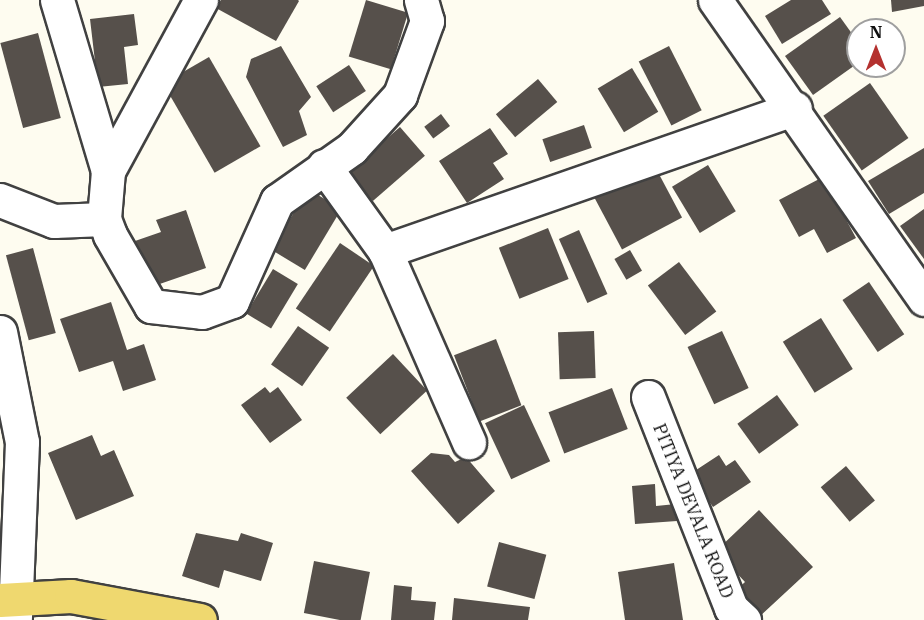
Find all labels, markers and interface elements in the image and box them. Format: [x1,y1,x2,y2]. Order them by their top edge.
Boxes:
north arrow [846,18,906,78]
text: N [870,22,882,42]
street label: PITIYA DEVALA ROAD [648,420,738,602]

